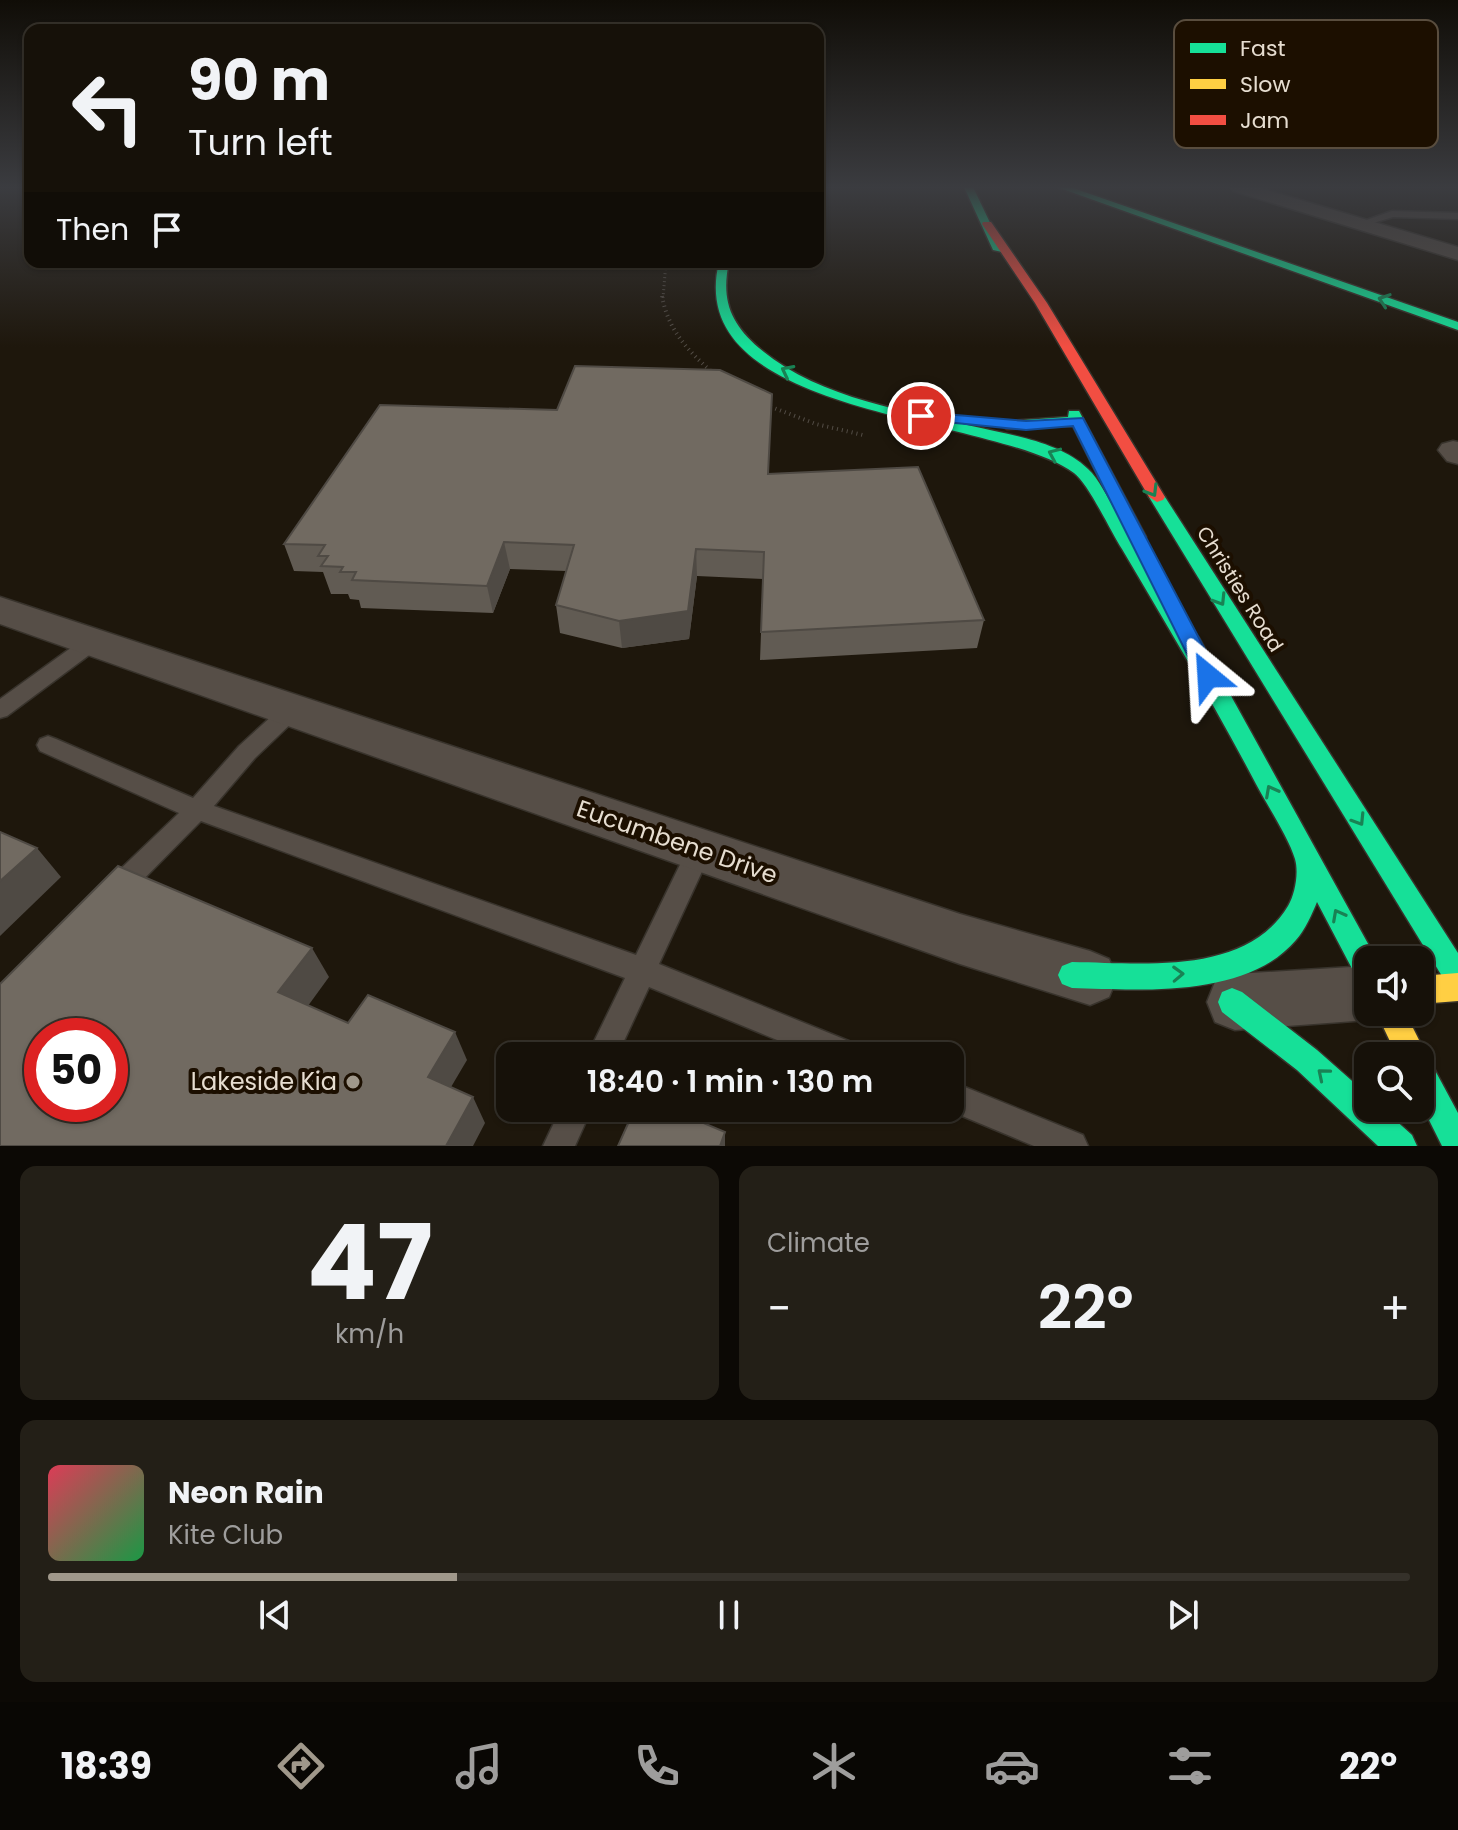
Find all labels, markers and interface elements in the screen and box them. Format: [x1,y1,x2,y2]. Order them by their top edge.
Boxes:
legend [1174,20,1438,148]
text: Fast [1240,33,1285,64]
text: 90 m [188,41,330,120]
icon: left [56,56,160,160]
text: Slow [1240,69,1290,100]
text: Jam [1240,105,1289,136]
text: Turn left [188,117,333,168]
text: Then [56,208,129,251]
icon: arrive [145,208,189,252]
one-way arrow [1378,293,1392,309]
one-way arrow [781,366,795,381]
pin [887,382,955,450]
icon: arrive [899,394,943,438]
one-way arrow [1048,448,1062,464]
one-way arrow [1143,482,1158,497]
street label: Christies Road [1190,521,1290,657]
one-way arrow [1211,591,1226,606]
position arrow [1166,634,1250,718]
one-way arrow [1265,785,1280,800]
street label: Eucumbene Drive [572,792,782,891]
one-way arrow [1349,811,1365,826]
one-way arrow [1332,910,1348,924]
map controls [1354,946,1434,1122]
button: sound [1354,946,1434,1026]
one-way arrow [1172,965,1185,982]
speed limit sign: 50 [24,1018,128,1122]
button: search [1354,1042,1434,1122]
text: 18:40 · 1 min · 130 m [587,1060,873,1103]
place label: Lakeside Kia [191,1065,337,1098]
one-way arrow [1318,1069,1333,1084]
marker: Lakeside Kia [344,1073,362,1091]
text: 47 [306,1190,433,1335]
text: Climate [767,1225,870,1261]
text: 22° [1038,1266,1133,1350]
text: − [767,1278,791,1339]
text: + [1380,1278,1410,1339]
text: km/h [335,1316,404,1352]
text: Neon Rain [168,1471,324,1514]
text: Kite Club [168,1517,283,1553]
icon: previous [253,1593,297,1637]
icon: pause [707,1593,751,1637]
icon: next [1161,1593,1205,1637]
icon: directions [273,1738,329,1794]
icon: music [451,1738,507,1794]
icon: phone [629,1738,685,1794]
icon: climate [806,1738,862,1794]
icon: car [984,1738,1040,1794]
icon: filters [1162,1738,1218,1794]
text: 18:39 [61,1741,152,1792]
text: 22° [1339,1741,1397,1792]

